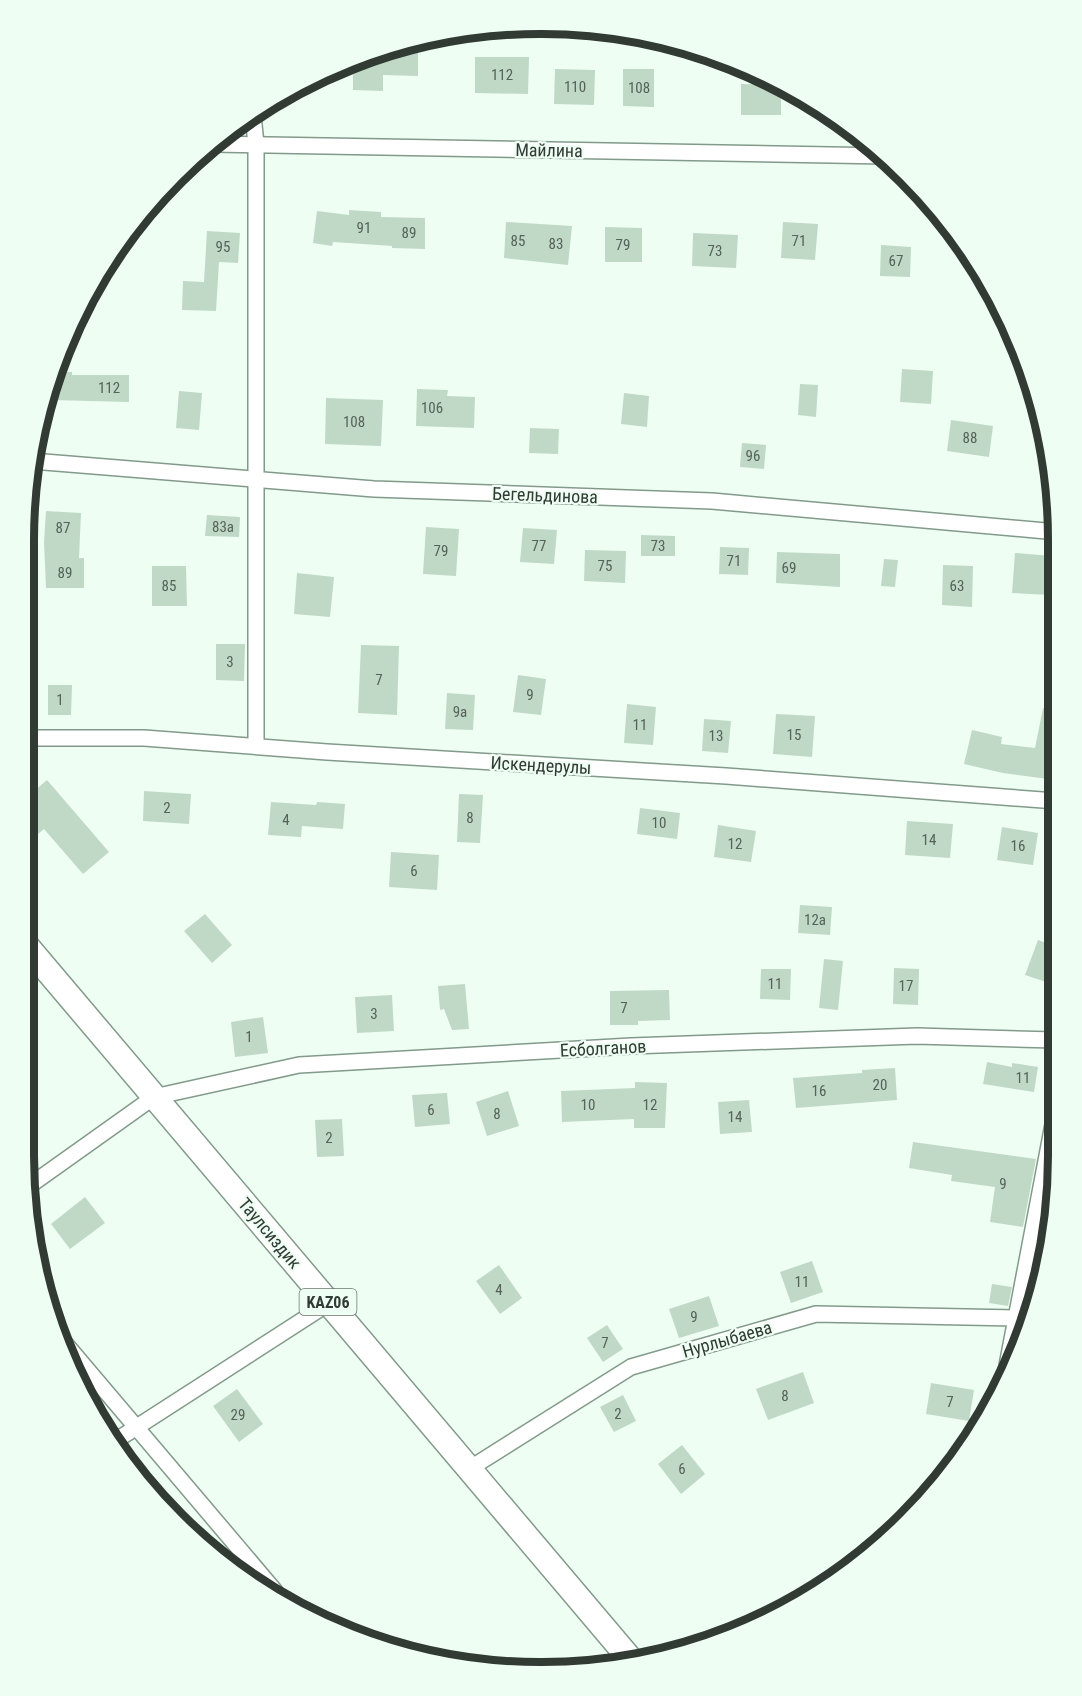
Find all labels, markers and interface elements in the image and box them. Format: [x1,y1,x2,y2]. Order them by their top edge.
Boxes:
house number: 112 [491,66,513,84]
house number: 110 [564,78,586,96]
house number: 108 [628,79,650,97]
street label: Майлина [515,139,583,161]
house number: 91 [357,219,371,237]
house number: 89 [402,224,416,242]
house number: 85 [511,232,525,250]
house number: 71 [792,232,806,250]
house number: 83 [549,235,563,253]
house number: 79 [616,236,630,254]
house number: 95 [216,238,230,256]
house number: 73 [708,242,722,260]
house number: 67 [889,252,903,270]
house number: 112 [98,379,120,397]
house number: 106 [421,399,443,417]
house number: 108 [343,413,365,431]
house number: 88 [963,429,977,447]
house number: 96 [746,447,760,465]
street label: Бегельдинова [492,483,598,507]
house number: 83а [212,518,234,536]
house number: 87 [56,519,70,537]
house number: 77 [532,537,546,555]
house number: 73 [651,537,665,555]
house number: 79 [434,542,448,560]
house number: 71 [727,552,741,570]
house number: 75 [598,557,612,575]
house number: 69 [782,559,796,577]
house number: 89 [58,564,72,582]
house number: 85 [162,577,176,595]
house number: 63 [950,577,964,595]
house number: 3 [226,653,234,671]
house number: 7 [375,671,383,689]
house number: 9 [526,686,534,704]
house number: 1 [56,691,64,709]
house number: 9а [453,703,467,721]
house number: 11 [633,716,647,734]
house number: 15 [787,726,801,744]
house number: 13 [709,727,723,745]
street label: Искендерулы [490,752,592,778]
house number: 2 [163,799,171,817]
house number: 8 [466,809,474,827]
house number: 4 [282,811,290,829]
house number: 10 [652,814,666,832]
house number: 14 [922,831,936,849]
house number: 12 [728,835,742,853]
house number: 16 [1011,837,1025,855]
house number: 6 [410,862,418,880]
house number: 12а [804,911,826,929]
house number: 11 [768,975,782,993]
house number: 17 [899,977,913,995]
house number: 7 [620,999,628,1017]
house number: 3 [370,1005,378,1023]
house number: 1 [245,1028,253,1046]
street label: Есболганов [559,1035,647,1061]
house number: 11 [1016,1069,1030,1087]
house number: 20 [873,1076,887,1094]
house number: 16 [812,1082,826,1100]
house number: 10 [581,1096,595,1114]
house number: 12 [643,1096,657,1114]
house number: 6 [427,1101,435,1119]
house number: 8 [493,1105,501,1123]
house number: 14 [728,1108,742,1126]
house number: 2 [325,1129,333,1147]
house number: 9 [999,1175,1007,1193]
street label: Таулсиздик [234,1193,306,1273]
house number: 11 [795,1273,809,1291]
house number: 4 [495,1281,503,1299]
road number: KAZ06 [300,1289,356,1315]
house number: 9 [690,1308,698,1326]
street label: Нурлыбаева [680,1316,774,1362]
house number: 7 [601,1334,609,1352]
house number: 8 [781,1387,789,1405]
house number: 7 [946,1393,954,1411]
house number: 2 [614,1405,622,1423]
house number: 29 [231,1406,245,1424]
house number: 6 [678,1460,686,1478]

